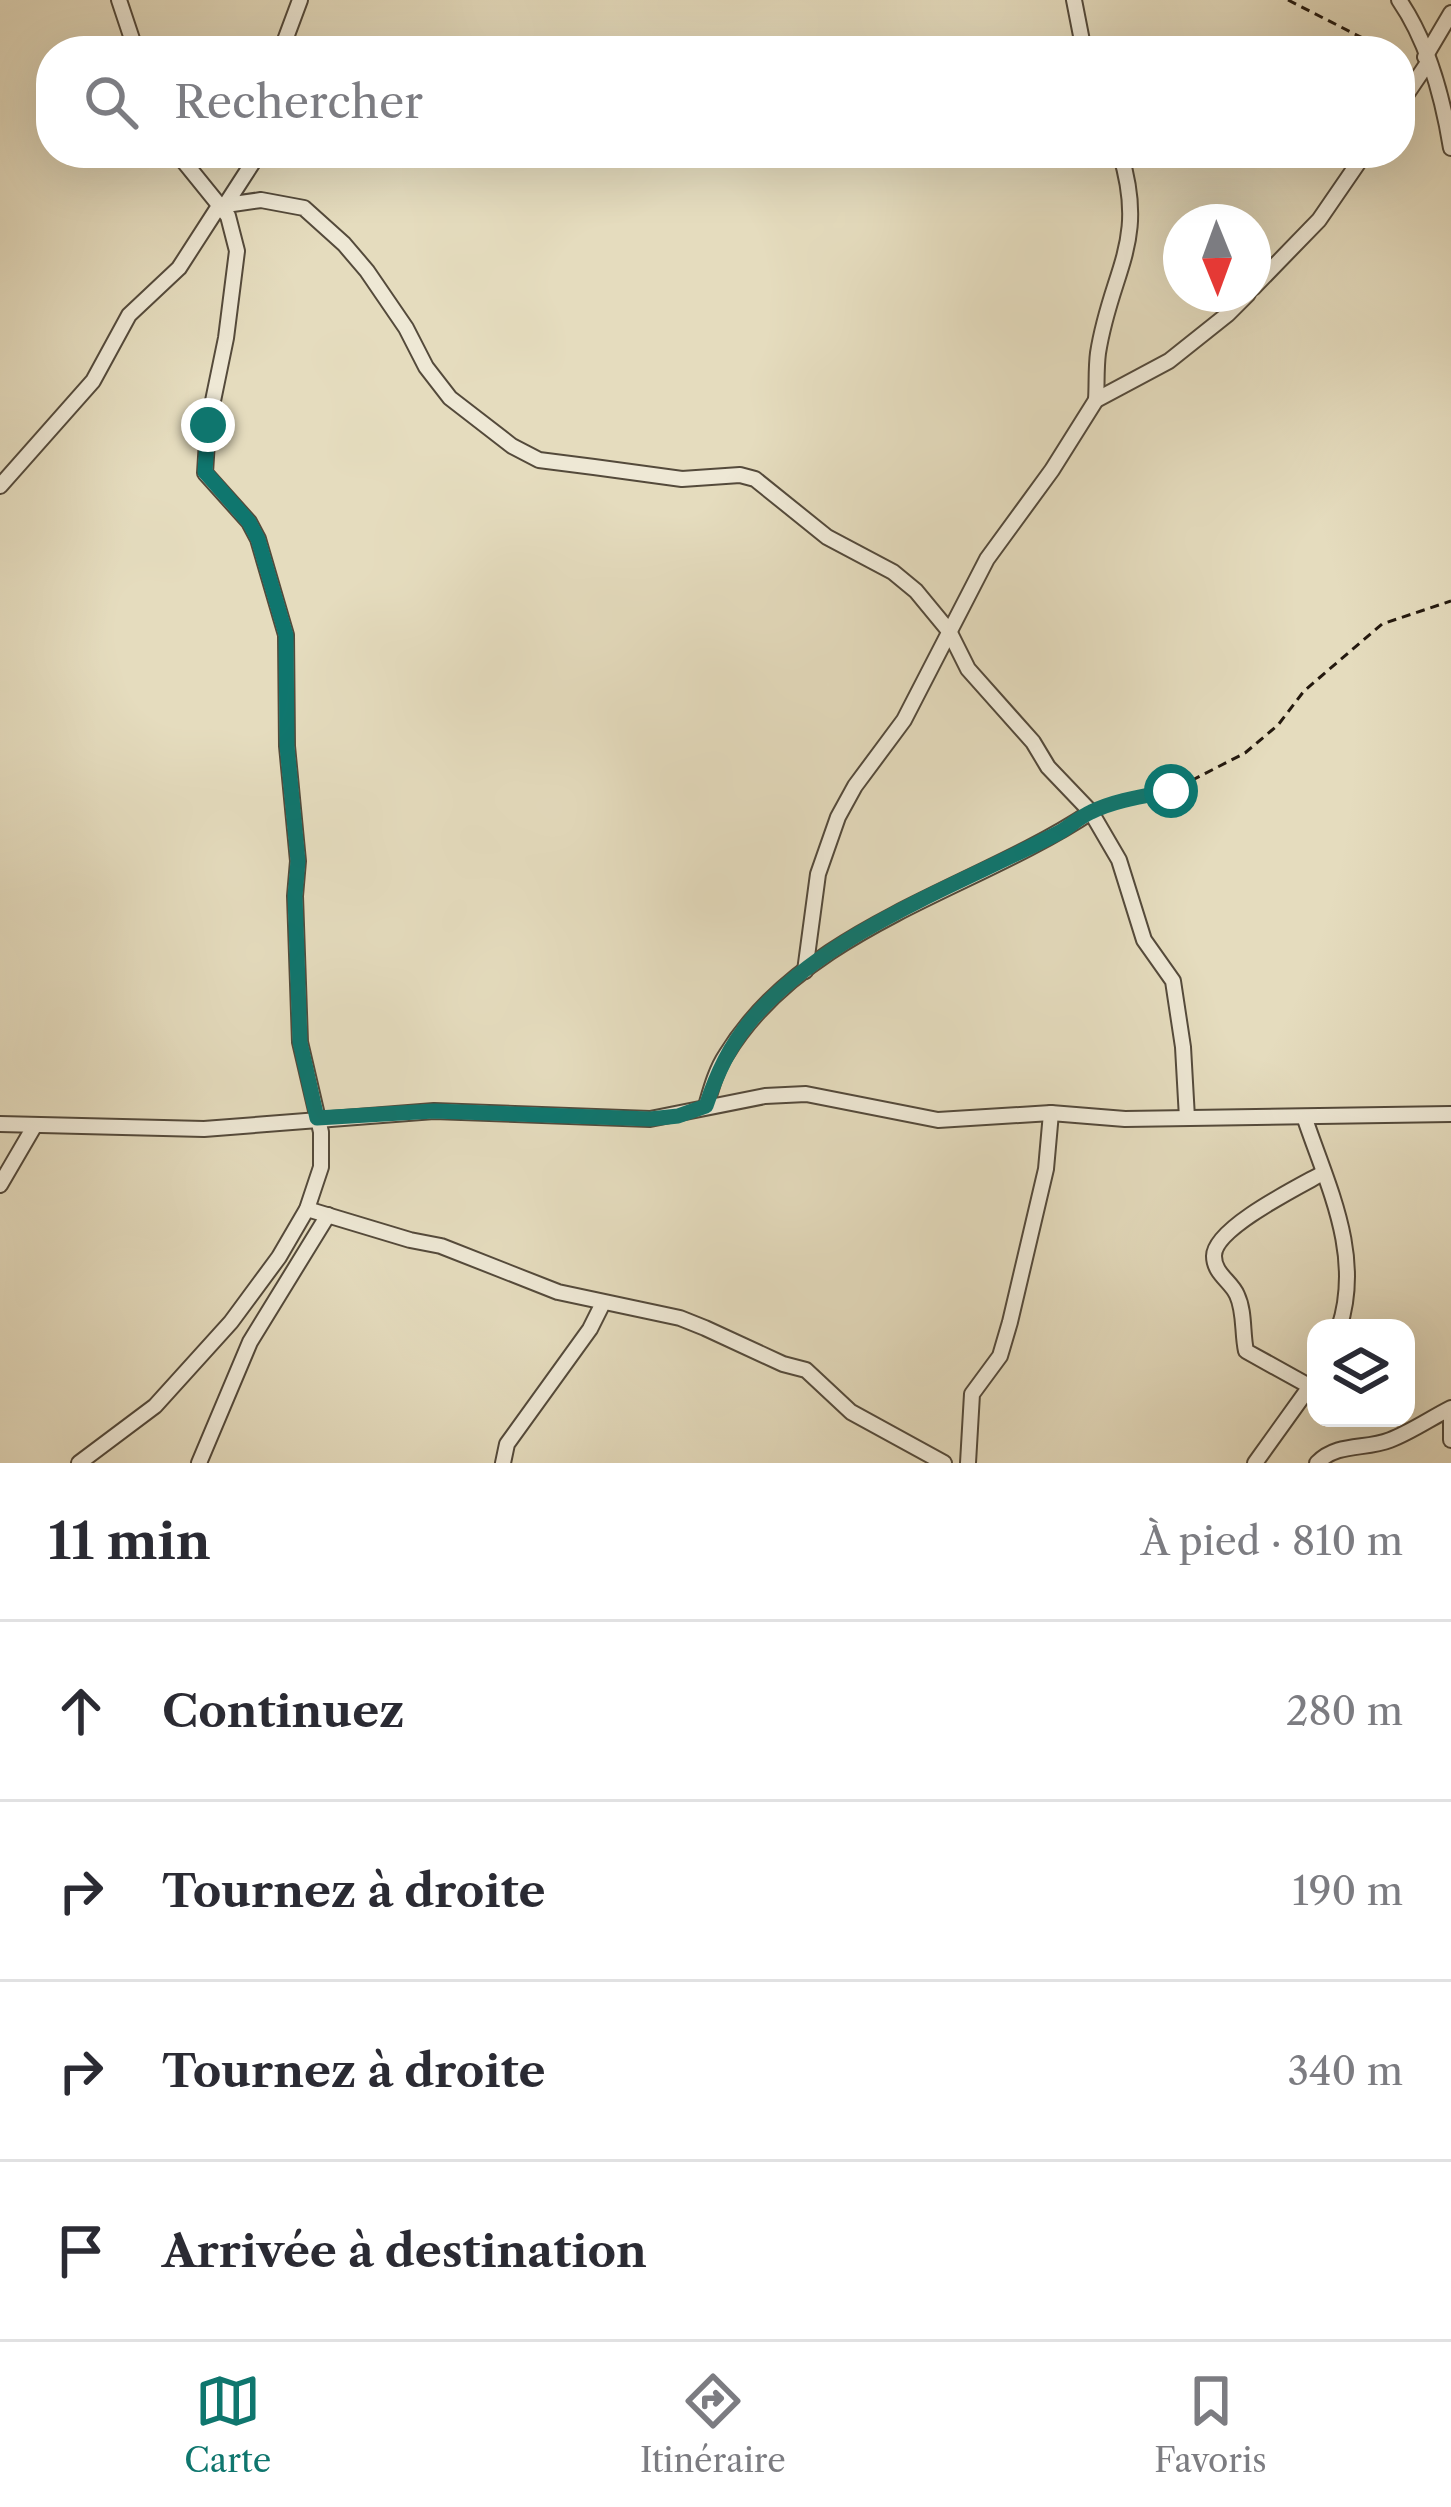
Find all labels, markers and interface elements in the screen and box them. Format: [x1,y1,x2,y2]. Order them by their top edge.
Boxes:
search box [36,36,1415,168]
icon: search [78,69,144,135]
text: Rechercher [174,74,423,130]
north arrow [1163,204,1271,312]
route end [181,398,235,452]
route start [1144,764,1198,818]
map controls [1307,1319,1415,1427]
button: layers [1307,1319,1415,1427]
text: 11 min [48,1510,211,1572]
text: À pied · 810 m [1141,1517,1403,1565]
icon: ahead [48,1678,114,1744]
text: Continuez [162,1683,404,1739]
text: 280 m [1286,1687,1403,1735]
icon: right [48,1858,114,1924]
text: Tournez à droite [162,1863,546,1919]
text: 190 m [1292,1867,1403,1915]
icon: right [48,2038,114,2104]
text: Tournez à droite [162,2043,546,2099]
text: 340 m [1288,2047,1403,2095]
icon: arrive [48,2218,114,2284]
text: Arrivée à destination [162,2223,647,2279]
tab: Carte [184,2368,271,2481]
tab: Itinéraire [640,2368,786,2481]
tab: Favoris [1154,2368,1267,2481]

